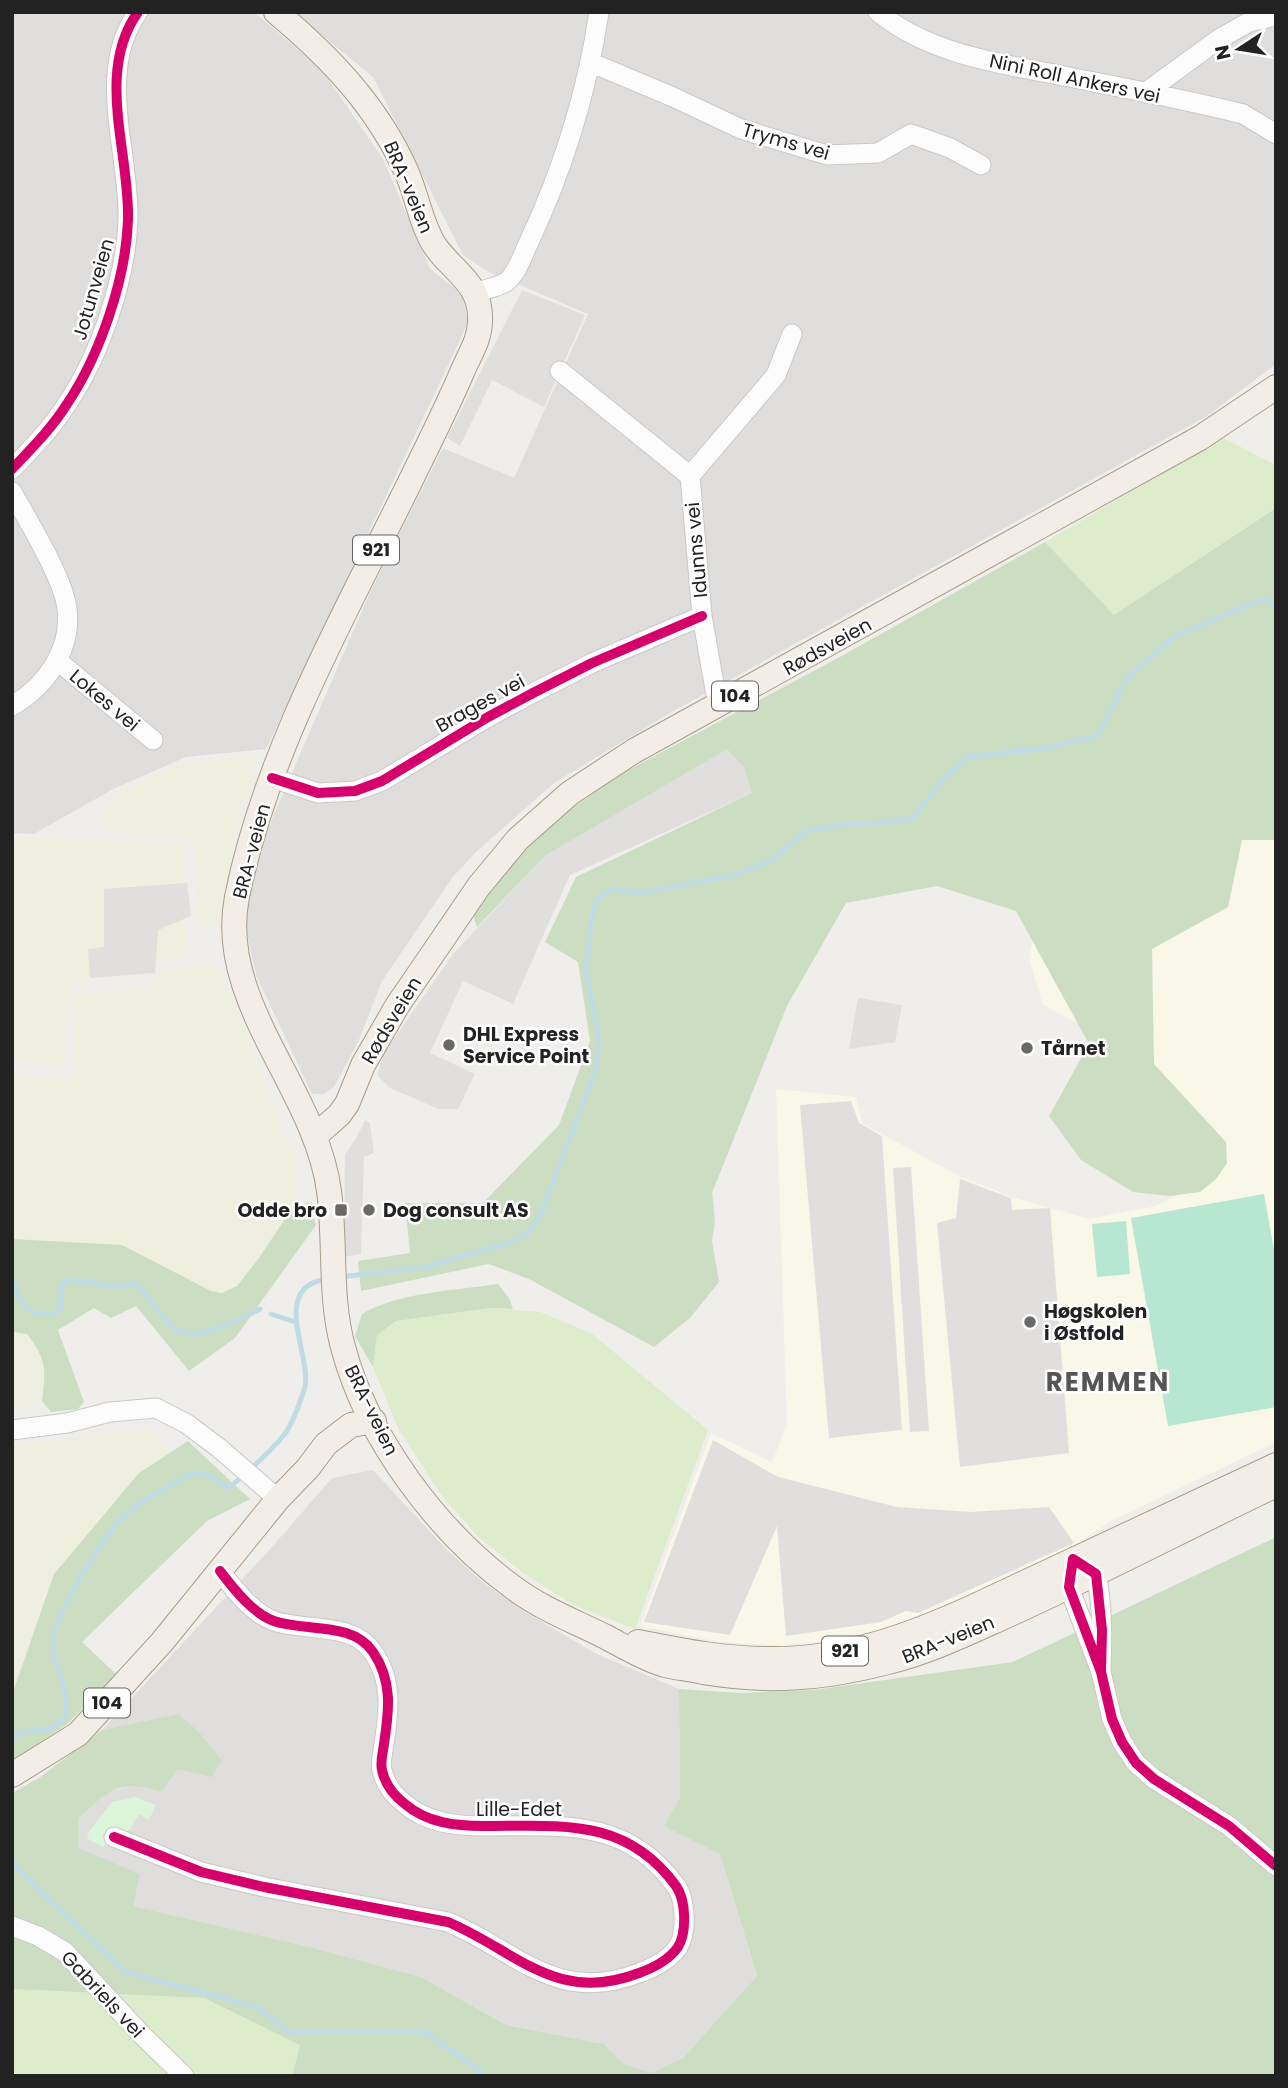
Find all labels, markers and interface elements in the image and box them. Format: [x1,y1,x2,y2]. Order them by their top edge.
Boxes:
north arrow [1204,14,1274,84]
text: N [1208,43,1238,62]
street label: Nini Roll Ankers vei [987,47,1163,110]
street label: Tryms vei [739,116,833,167]
street label: BRA-veien [377,137,440,237]
street label: Jotunveien [66,235,121,343]
street label: Idunns vei [679,501,714,599]
road number: 921 [353,536,399,564]
street label: Rødsveien [778,611,876,682]
street label: Lokes vei [64,663,146,738]
street label: Brages vei [431,668,530,739]
road number: 104 [712,682,758,710]
street label: BRA-veien [226,801,277,902]
street label: Rødsveien [355,972,428,1069]
place label: DHL Express Service Point [463,1021,590,1070]
place label: Tårnet [1041,1035,1106,1062]
marker: DHL Express Service Point [441,1037,457,1053]
marker: Tårnet [1019,1040,1035,1056]
place label: Odde bro [237,1197,327,1224]
place label: Dog consult AS [383,1197,529,1224]
marker: Odde bro [333,1202,349,1218]
marker: Dog consult AS [361,1202,377,1218]
place label: Høgskolen i Østfold [1044,1298,1147,1347]
marker: Høgskolen i Østfold [1022,1314,1038,1330]
street label: BRA-veien [338,1360,405,1460]
district label: REMMEN [1046,1364,1170,1400]
street label: BRA-veien [898,1609,998,1670]
road number: 921 [822,1636,868,1666]
road number: 104 [84,1688,130,1718]
street label: Lille-Edet [476,1796,562,1823]
street label: Gabriels vei [55,1945,150,2044]

